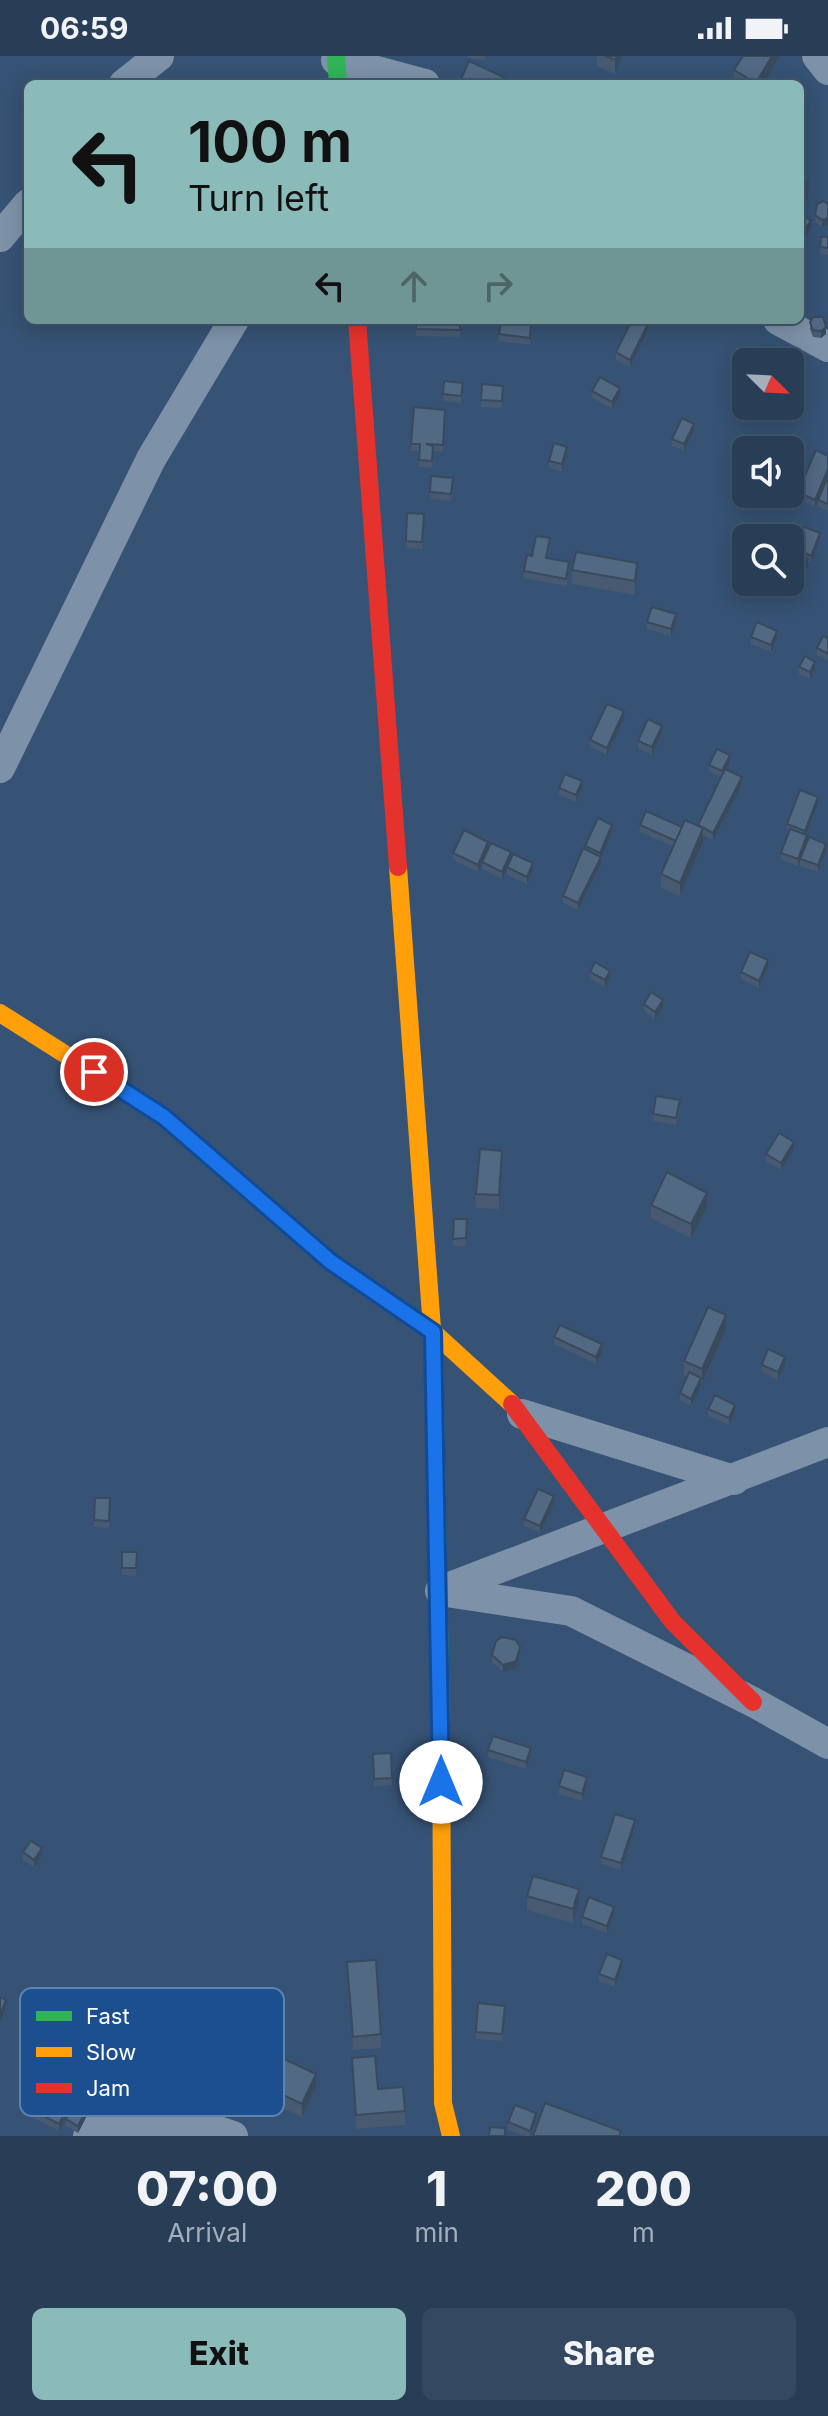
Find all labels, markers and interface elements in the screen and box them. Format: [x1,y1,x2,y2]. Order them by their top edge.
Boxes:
text: 06:59 [40,10,128,46]
text: 100 m [188,108,352,176]
icon: left [56,112,160,216]
text: Turn left [188,176,329,220]
icon: left [308,264,352,308]
icon: ahead [392,264,436,308]
icon: right [476,264,520,308]
north arrow [732,348,804,420]
map controls [732,348,804,596]
button: sound [732,436,804,508]
button: search [732,524,804,596]
pin [60,1038,128,1106]
icon: arrive [72,1050,116,1094]
position arrow [399,1740,483,1824]
legend [20,1988,284,2116]
text: Fast [86,2003,130,2029]
text: Slow [86,2039,136,2065]
text: Jam [86,2075,130,2101]
text: 07:00 [136,2159,278,2218]
text: 1 [426,2159,447,2218]
text: 200 [595,2159,692,2218]
text: Arrival [167,2217,247,2248]
text: min [414,2217,459,2248]
text: m [632,2217,655,2248]
button: Exit [32,2308,406,2400]
button: Share [422,2308,796,2400]

